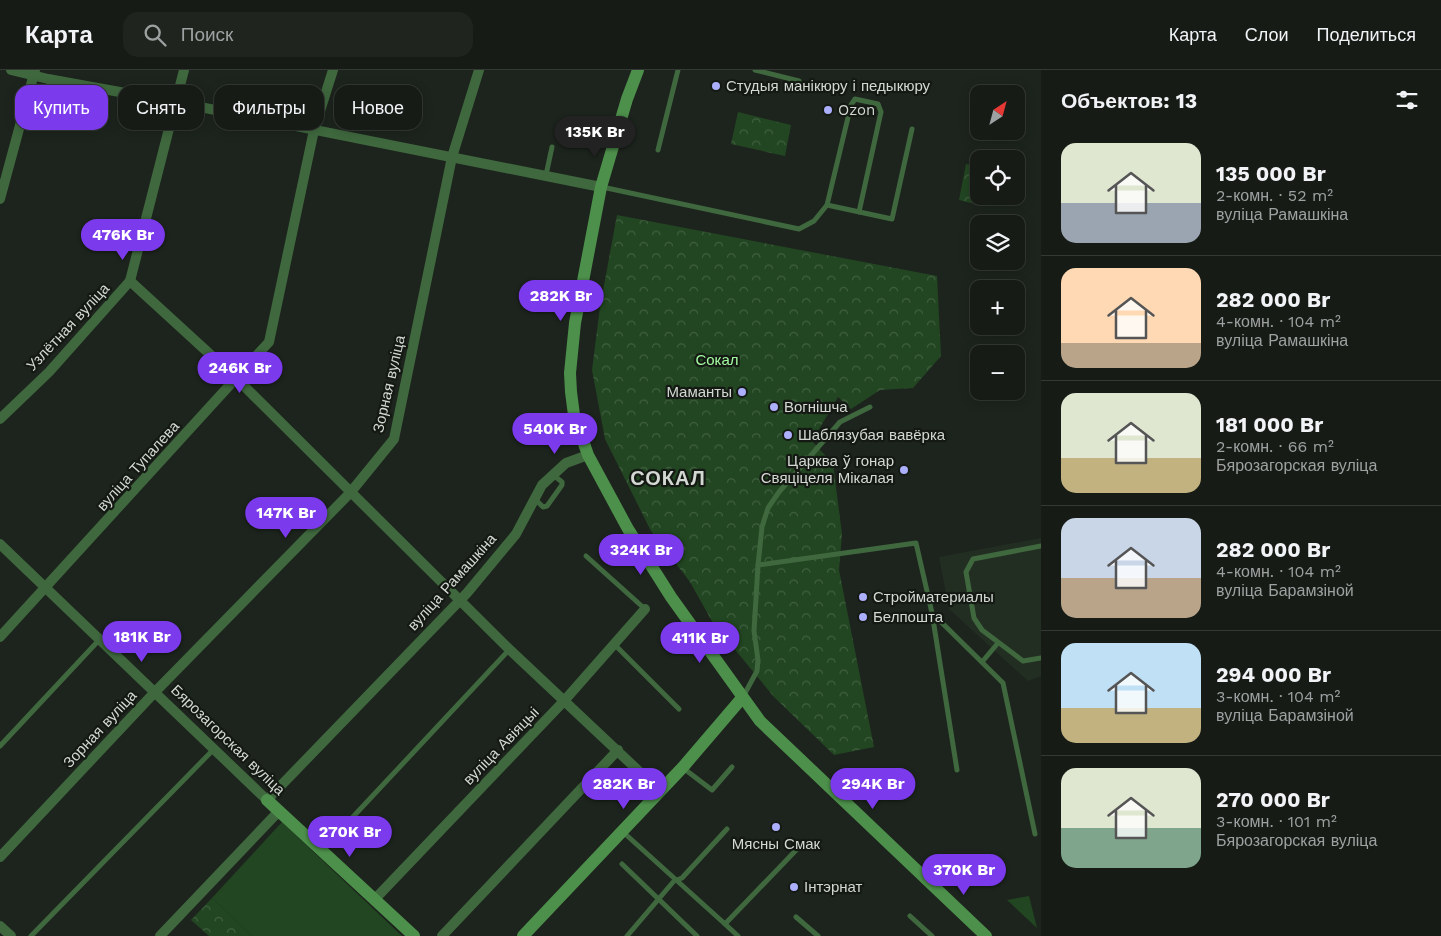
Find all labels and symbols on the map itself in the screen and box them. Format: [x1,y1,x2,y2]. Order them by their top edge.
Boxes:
place label: Студыя манікюру і педыкюру [726,77,931,95]
marker: Студыя манікюру і педыкюру [710,80,722,92]
north arrow [970,85,1025,140]
place label: Ozon [838,101,875,119]
marker: Ozon [822,104,834,116]
pin: 135K Br [549,116,641,158]
pin: 476K Br [77,218,169,261]
street label: Узлётная вуліца [23,279,114,374]
pin: 282K Br [515,280,607,322]
street label: Зорная вуліца [369,333,409,434]
park label: Сокал [695,351,739,369]
pin: 246K Br [194,352,286,394]
place label: Маманты [666,383,732,401]
marker: Маманты [736,386,748,398]
place label: Вогнішча [784,398,848,416]
marker: Вогнішча [768,401,780,413]
pin: 540K Br [509,412,601,455]
street label: вуліца Тупалева [93,417,183,515]
place label: Шаблязубая вавёрка [798,426,946,444]
marker: Шаблязубая вавёрка [782,429,794,441]
place label: Царква ў гонар Свяціцеля Мікалая [761,452,894,487]
marker: Царква ў гонар Свяціцеля Мікалая [898,464,910,476]
district label: СОКАЛ [630,466,706,490]
pin: 147K Br [240,496,332,539]
street label: вуліца Рамашкіна [404,529,501,634]
pin: 324K Br [595,534,687,576]
place label: Стройматериалы [873,588,994,606]
marker: Стройматериалы [857,591,869,603]
place label: Белпошта [873,608,944,626]
marker: Белпошта [857,611,869,623]
pin: 181K Br [96,620,188,663]
pin: 411K Br [654,622,746,664]
street label: Бярозагорская вуліца [167,681,289,799]
street label: Зорная вуліца [60,686,141,771]
street label: вуліца Авіяцыі [459,703,543,789]
pin: 282K Br [578,768,670,810]
pin: 294K Br [827,768,919,810]
pin: 270K Br [304,816,396,858]
marker: Мясны Смак [770,821,782,833]
place label: Мясны Смак [732,835,821,853]
pin: 370K Br [918,854,1010,896]
place label: Інтэрнат [804,878,863,896]
marker: Інтэрнат [788,881,800,893]

